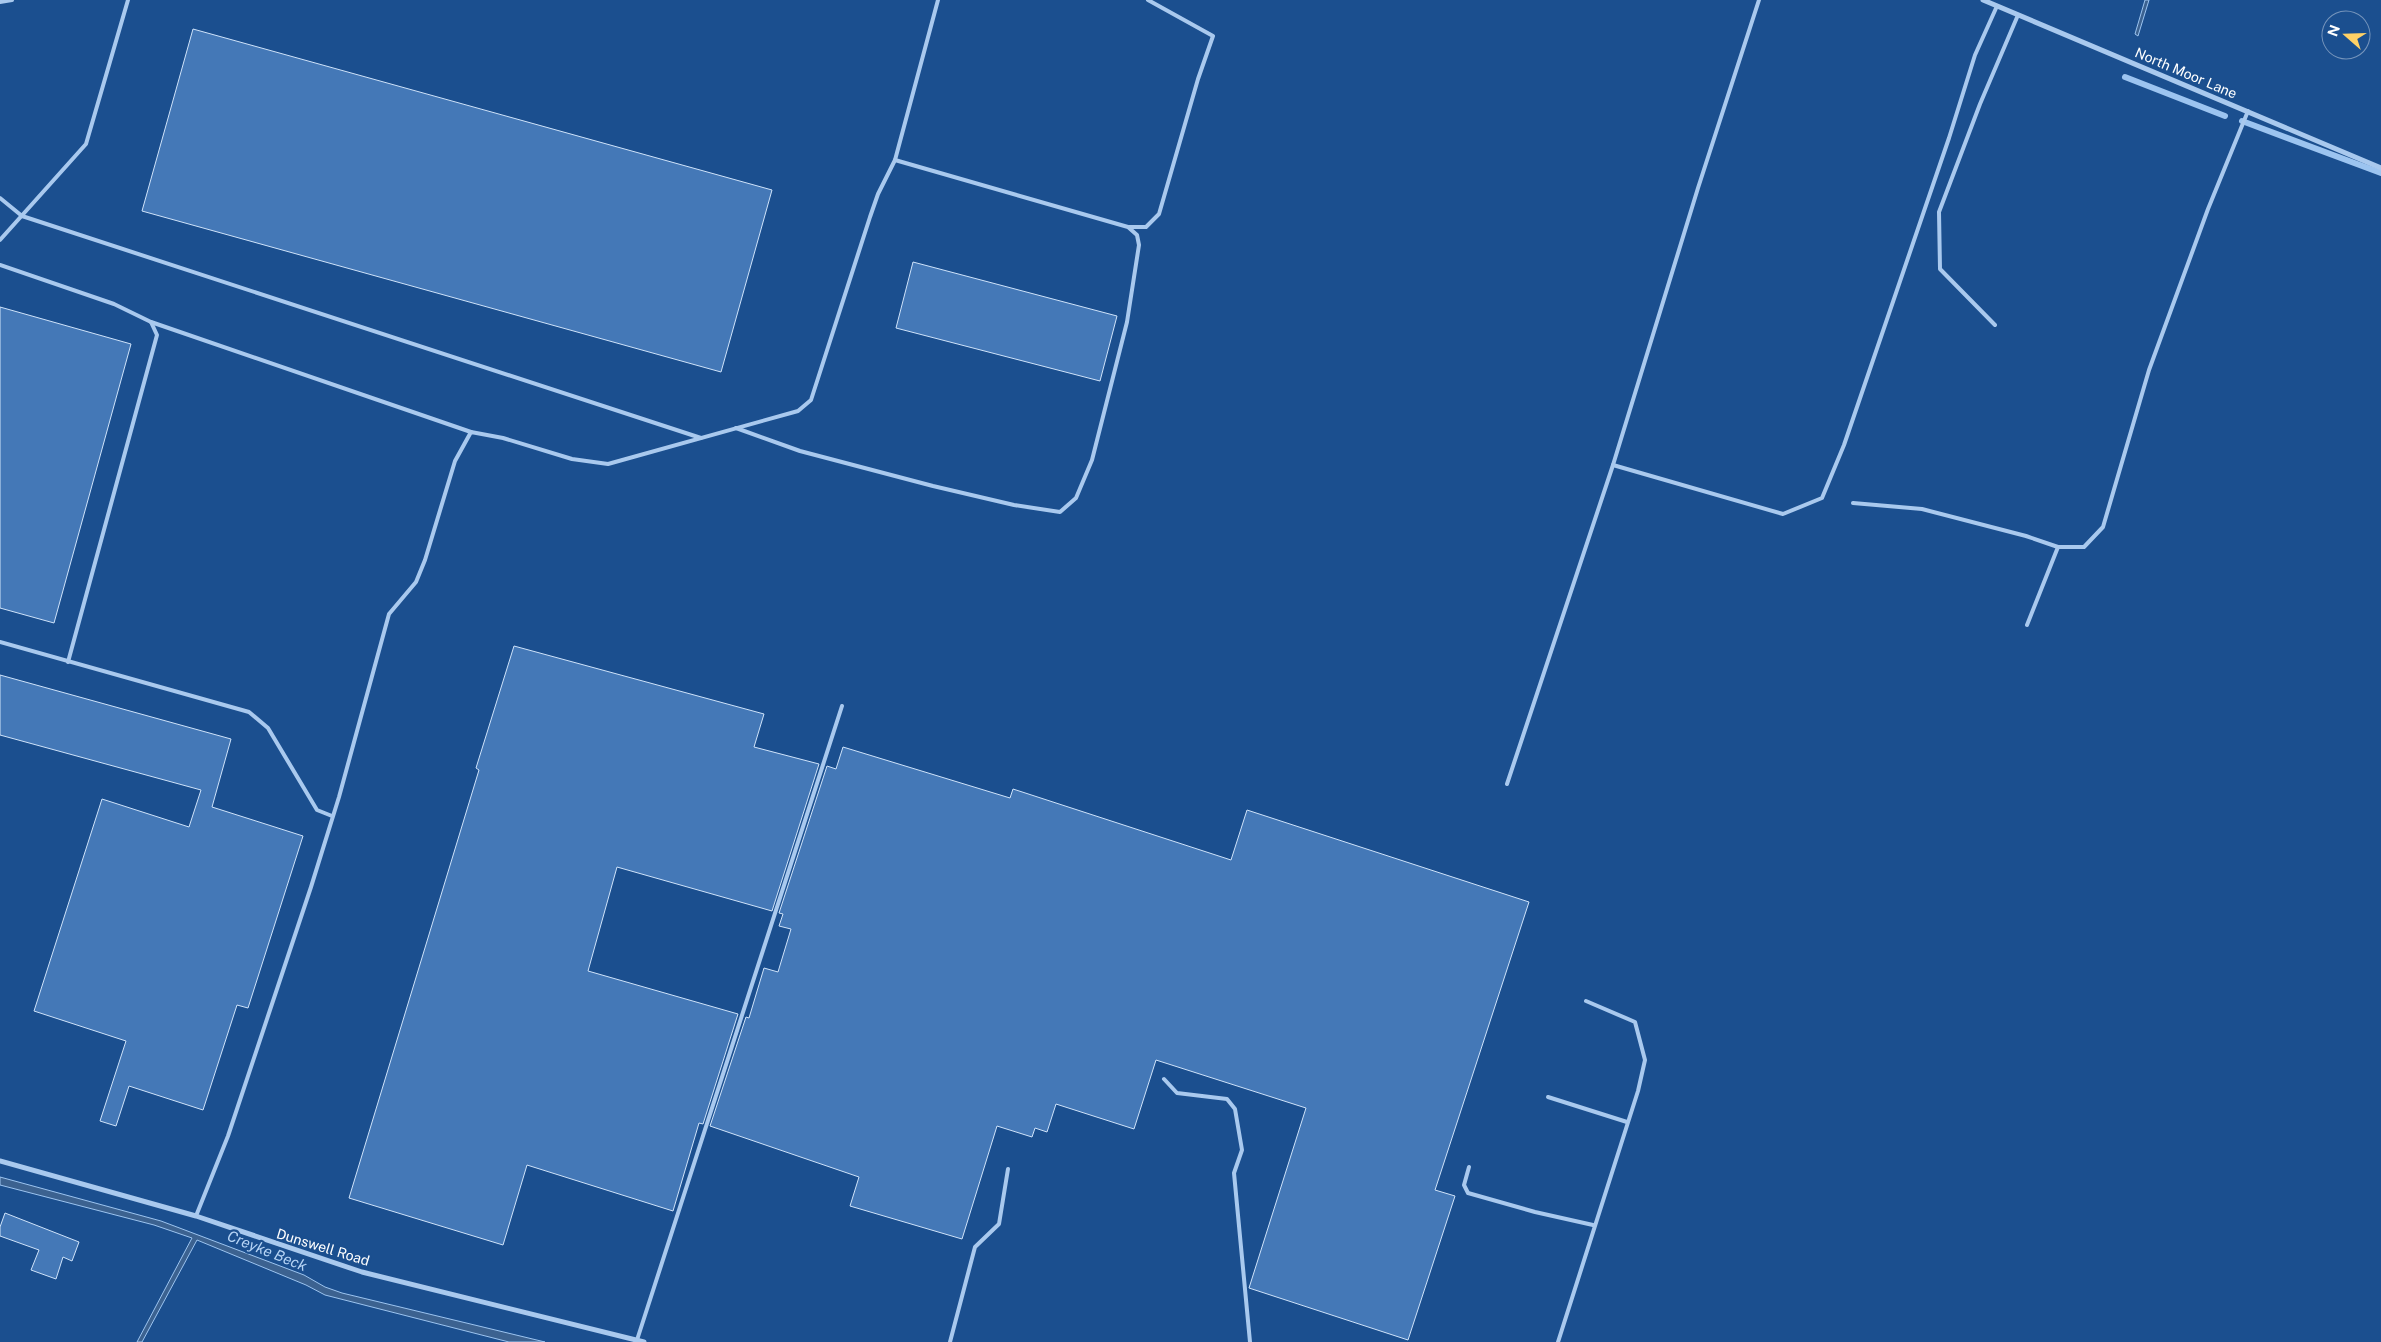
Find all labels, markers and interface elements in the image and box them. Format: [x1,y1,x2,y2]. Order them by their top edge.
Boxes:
north arrow [2321,10,2371,60]
text: N [2324,23,2343,38]
street label: North Moor Lane [2133,44,2239,102]
street label: Dunswell Road [274,1225,372,1269]
water label: Creyke Beck [225,1227,310,1275]

